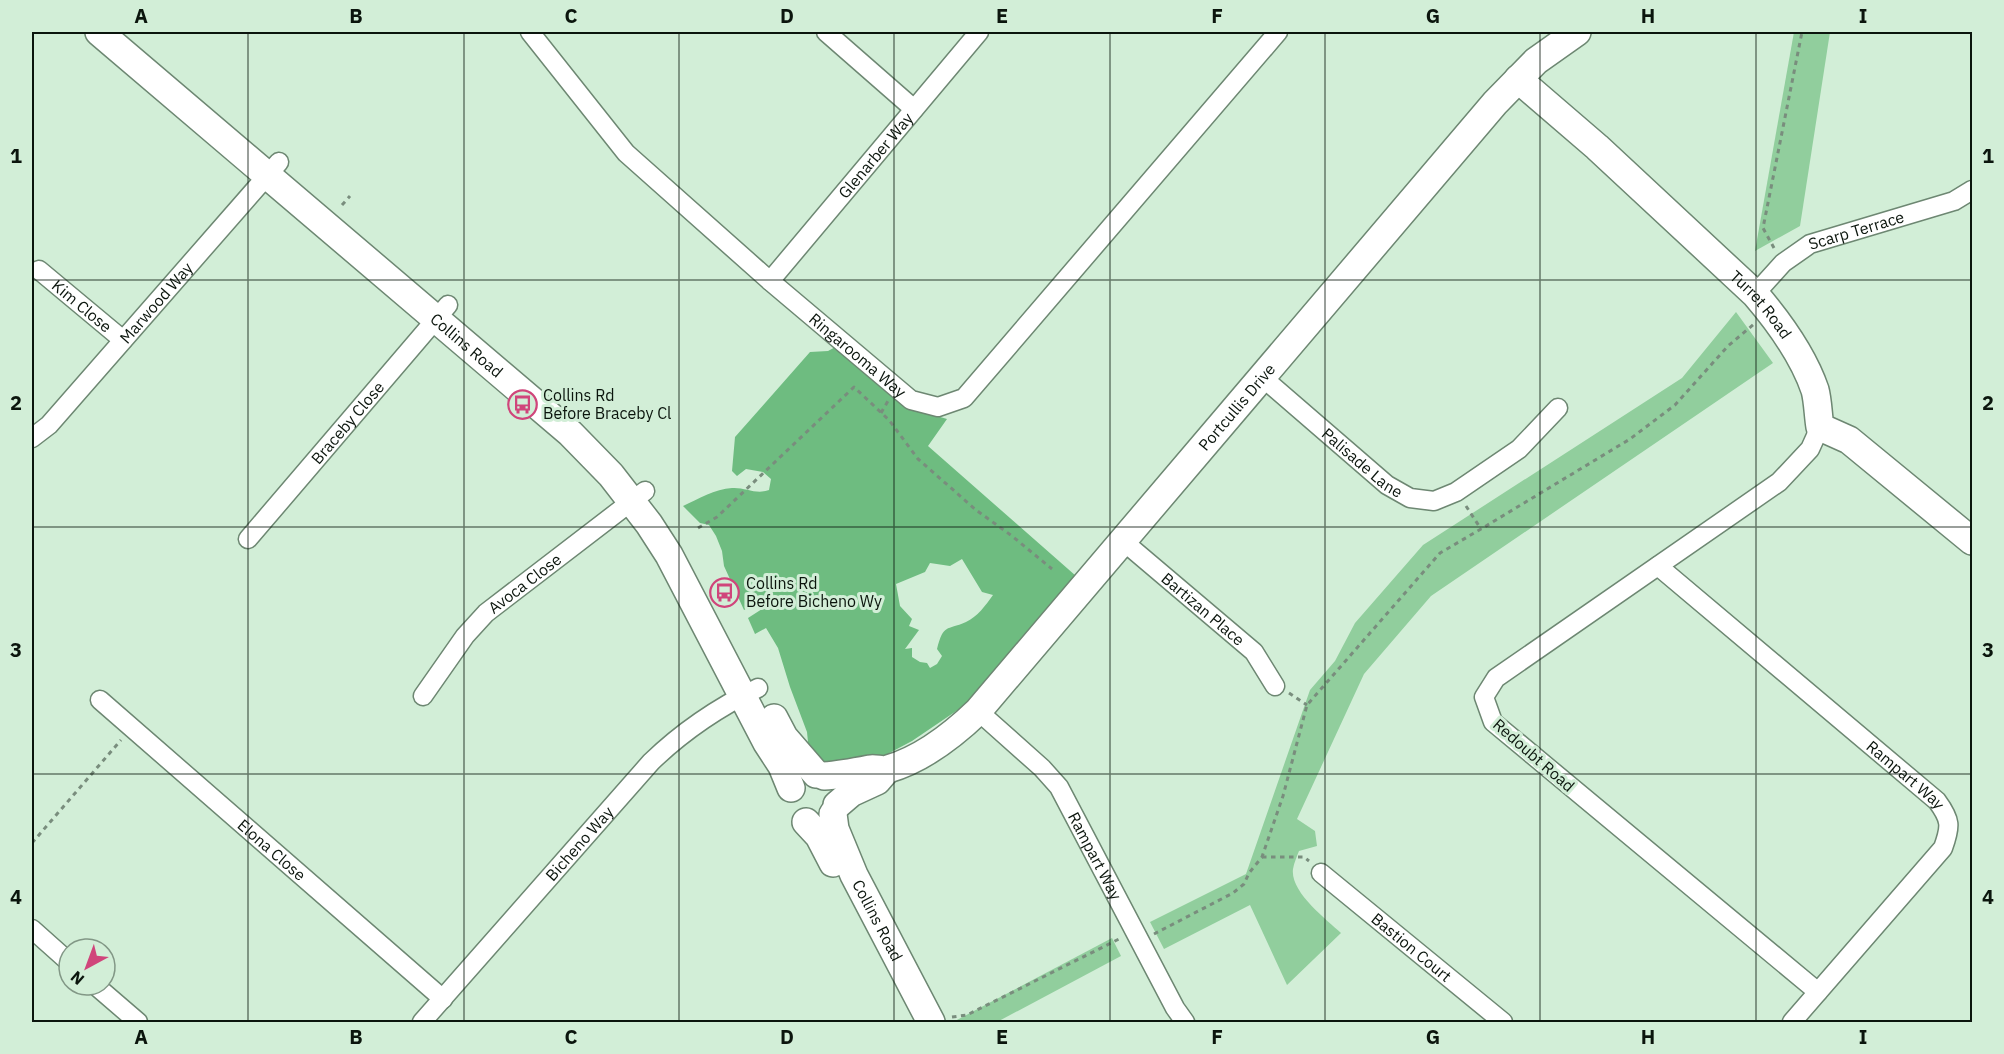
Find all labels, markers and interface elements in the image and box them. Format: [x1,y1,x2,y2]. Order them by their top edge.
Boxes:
text: A [134,2,148,29]
text: B [349,2,363,29]
text: C [564,2,578,29]
text: D [780,2,794,29]
text: E [996,2,1008,29]
text: F [1211,2,1223,29]
text: G [1426,2,1440,29]
text: H [1641,2,1655,29]
text: I [1859,2,1867,29]
street label: Glenarber Way [834,108,917,202]
text: 1 [10,142,22,169]
text: 1 [1982,142,1994,169]
street label: Scarp Terrace [1806,206,1907,254]
street label: Marwood Way [115,258,197,347]
street label: Turret Road [1726,266,1796,342]
street label: Kim Close [48,275,116,337]
street label: Ringarooma Way [805,308,910,402]
street label: Collins Road [426,309,507,382]
street label: Portcullis Drive [1194,359,1279,455]
street label: Braceby Close [307,377,388,468]
place label: Collins Rd Before Braceby Cl [543,385,671,423]
bus stop icon: Collins Rd Before Braceby Cl [506,388,538,420]
text: 2 [10,389,22,416]
text: 2 [1982,389,1994,416]
street label: Palisade Lane [1318,423,1406,502]
street label: Avoca Close [484,549,565,618]
street label: Bartizan Place [1157,568,1249,650]
place label: Collins Rd Before Bicheno Wy [746,573,882,611]
bus stop icon: Collins Rd Before Bicheno Wy [709,576,741,608]
text: 3 [10,636,22,663]
text: 3 [1982,636,1994,663]
street label: Redoubt Road [1489,714,1579,796]
street label: Rampart Way [1863,736,1950,813]
street label: Bicheno Way [541,802,617,885]
street label: Rampart Way [1064,809,1126,903]
street label: Elona Close [234,815,310,885]
street label: Collins Road [848,876,907,964]
text: 4 [10,883,22,910]
text: 4 [1982,883,1994,910]
street label: Bastion Court [1367,908,1456,986]
north arrow [57,937,117,997]
text: N [66,967,88,990]
text: A [134,1023,148,1050]
text: B [349,1023,363,1050]
text: C [564,1023,578,1050]
text: D [780,1023,794,1050]
text: E [996,1023,1008,1050]
text: F [1211,1023,1223,1050]
text: G [1426,1023,1440,1050]
text: H [1641,1023,1655,1050]
text: I [1859,1023,1867,1050]

